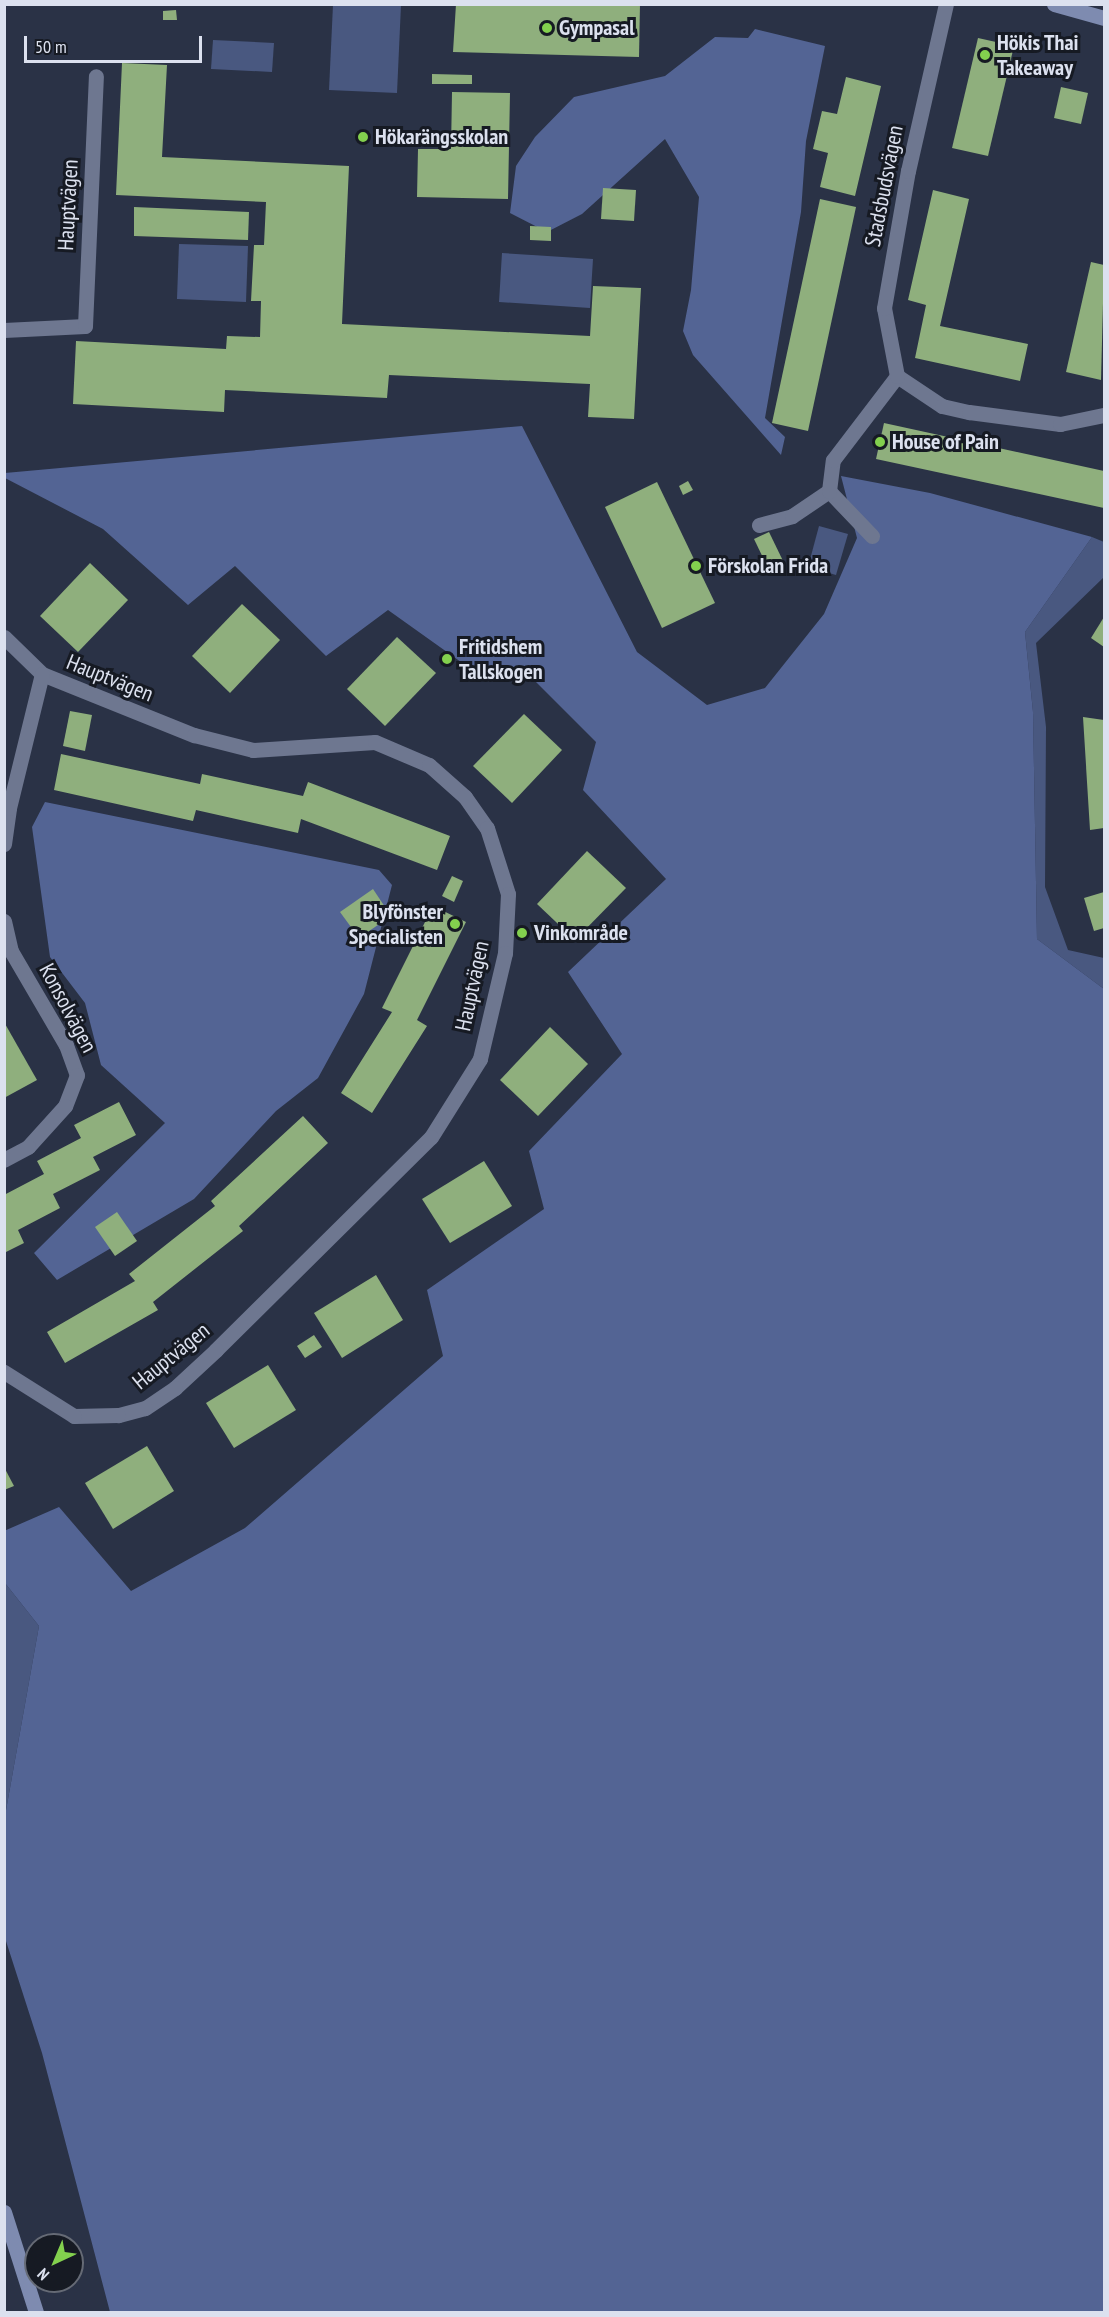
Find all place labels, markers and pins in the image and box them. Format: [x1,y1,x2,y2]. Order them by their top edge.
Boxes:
place label: Gympasal [559,15,634,41]
marker: Gympasal [540,21,554,35]
place label: Hökis Thai Takeaway [997,29,1079,80]
marker: Hökis Thai Takeaway [978,48,992,62]
place label: Hökarängsskolan [375,124,508,150]
marker: Hökarängsskolan [356,130,370,144]
place label: House of Pain [892,429,999,455]
marker: House of Pain [873,435,887,449]
place label: Förskolan Frida [708,553,828,579]
marker: Förskolan Frida [689,559,703,573]
place label: Fritidshem Tallskogen [459,633,543,684]
marker: Fritidshem Tallskogen [440,652,454,666]
place label: Blyfönster Specialisten [349,898,443,950]
marker: Blyfönster Specialisten [448,917,462,931]
place label: Vinkområde [534,920,628,946]
marker: Vinkområde [515,926,529,940]

